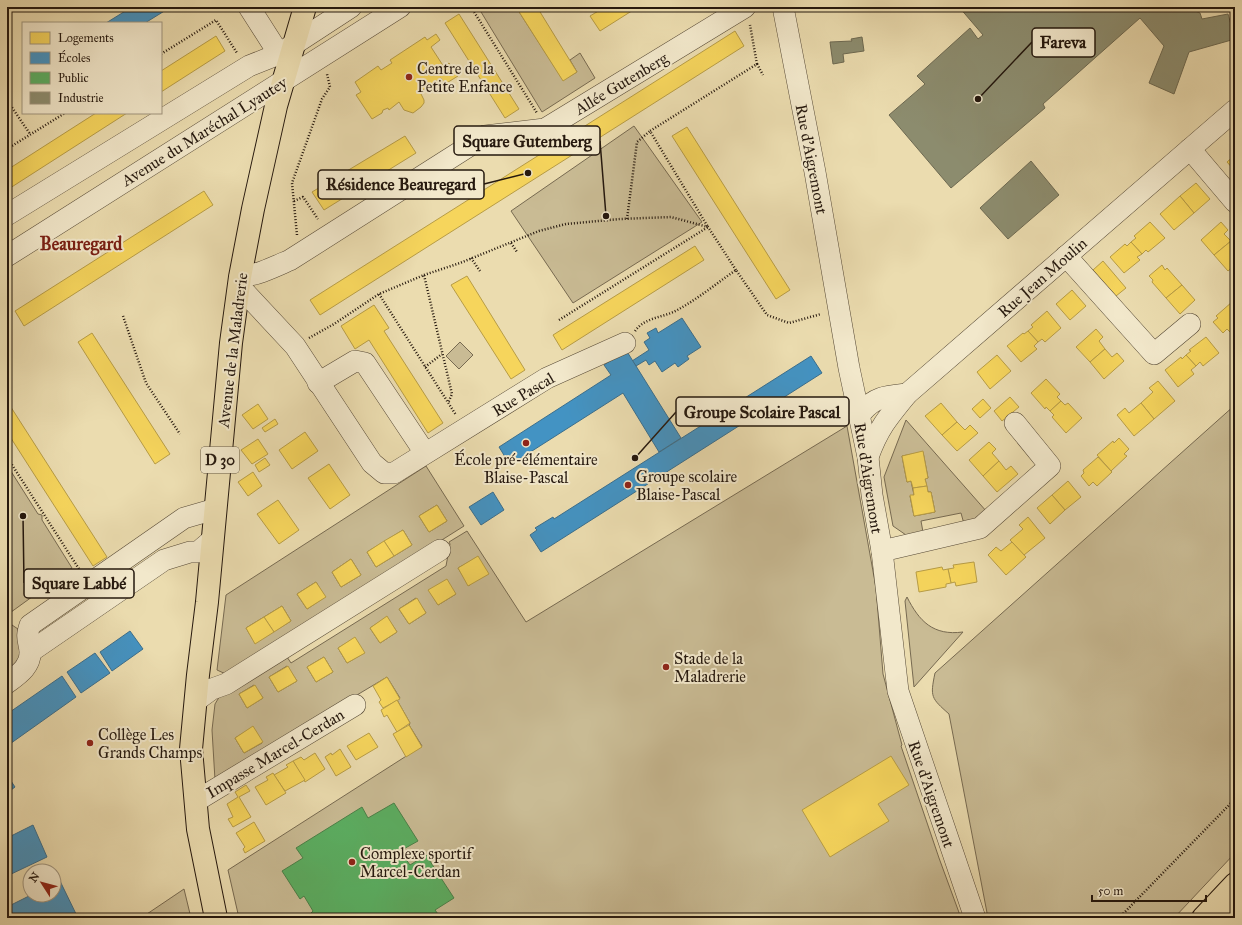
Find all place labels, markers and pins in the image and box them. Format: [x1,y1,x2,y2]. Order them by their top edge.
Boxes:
callout: Fareva [1032,28,1095,57]
place label: Centre de la Petite Enfance [417,59,513,96]
marker: Centre de la Petite Enfance [404,72,414,82]
callout: Square Gutemberg [454,126,600,155]
callout: Résidence Beauregard [318,170,484,199]
callout: Groupe Scolaire Pascal [676,397,849,426]
marker: École pré-élémentaire Blaise-Pascal [521,438,531,448]
place label: École pré-élémentaire Blaise-Pascal [454,448,598,487]
place label: Groupe scolaire Blaise-Pascal [636,467,738,504]
marker: Groupe scolaire Blaise-Pascal [623,480,633,490]
callout: Square Labbé [24,569,134,598]
place label: Stade de la Maladrerie [674,649,746,686]
marker: Stade de la Maladrerie [661,662,671,672]
place label: Collège Les Grands Champs [98,725,202,762]
marker: Collège Les Grands Champs [85,738,95,748]
place label: Complexe sportif Marcel-Cerdan [360,844,474,881]
marker: Complexe sportif Marcel-Cerdan [347,857,357,867]

